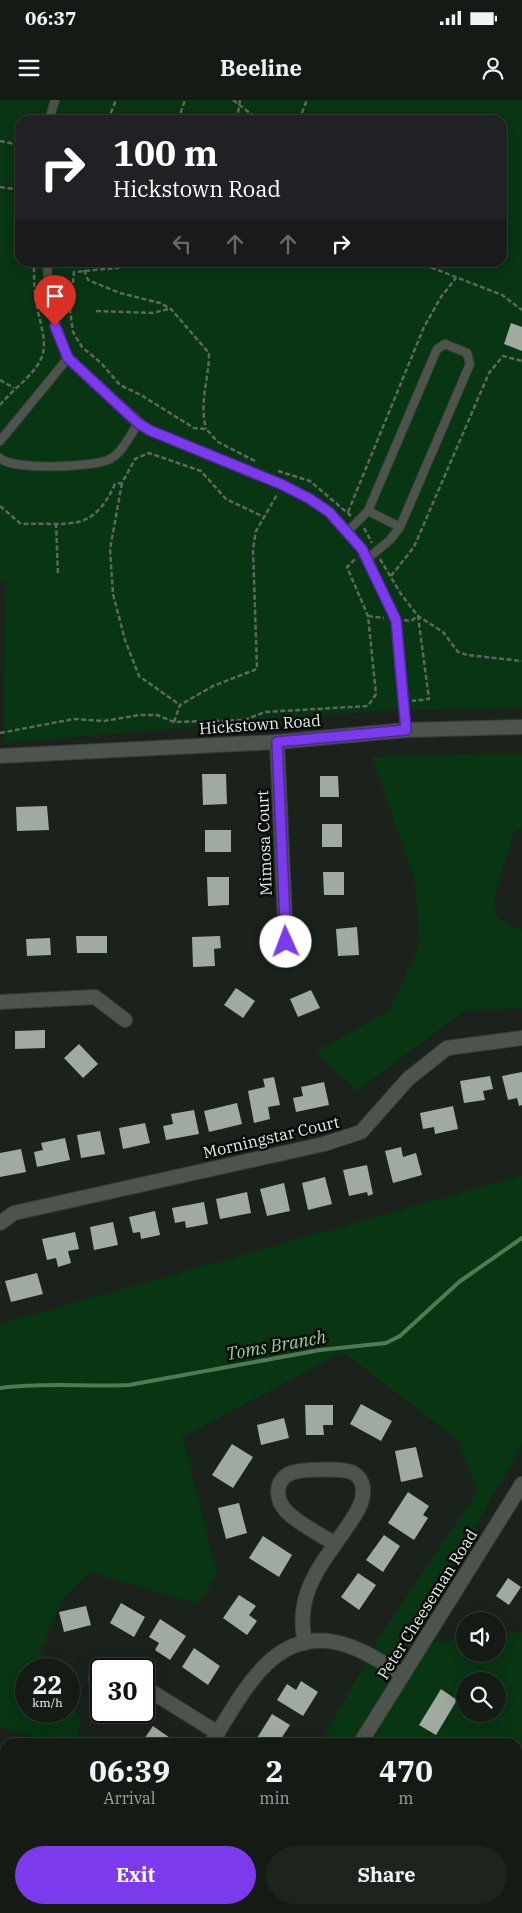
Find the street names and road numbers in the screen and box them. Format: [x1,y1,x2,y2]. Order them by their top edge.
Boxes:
street label: Hickstown Road [198,710,322,738]
street label: Mimosa Court [252,790,276,896]
street label: Morningstar Court [201,1112,341,1162]
street label: Peter Cheeseman Road [373,1525,482,1683]

